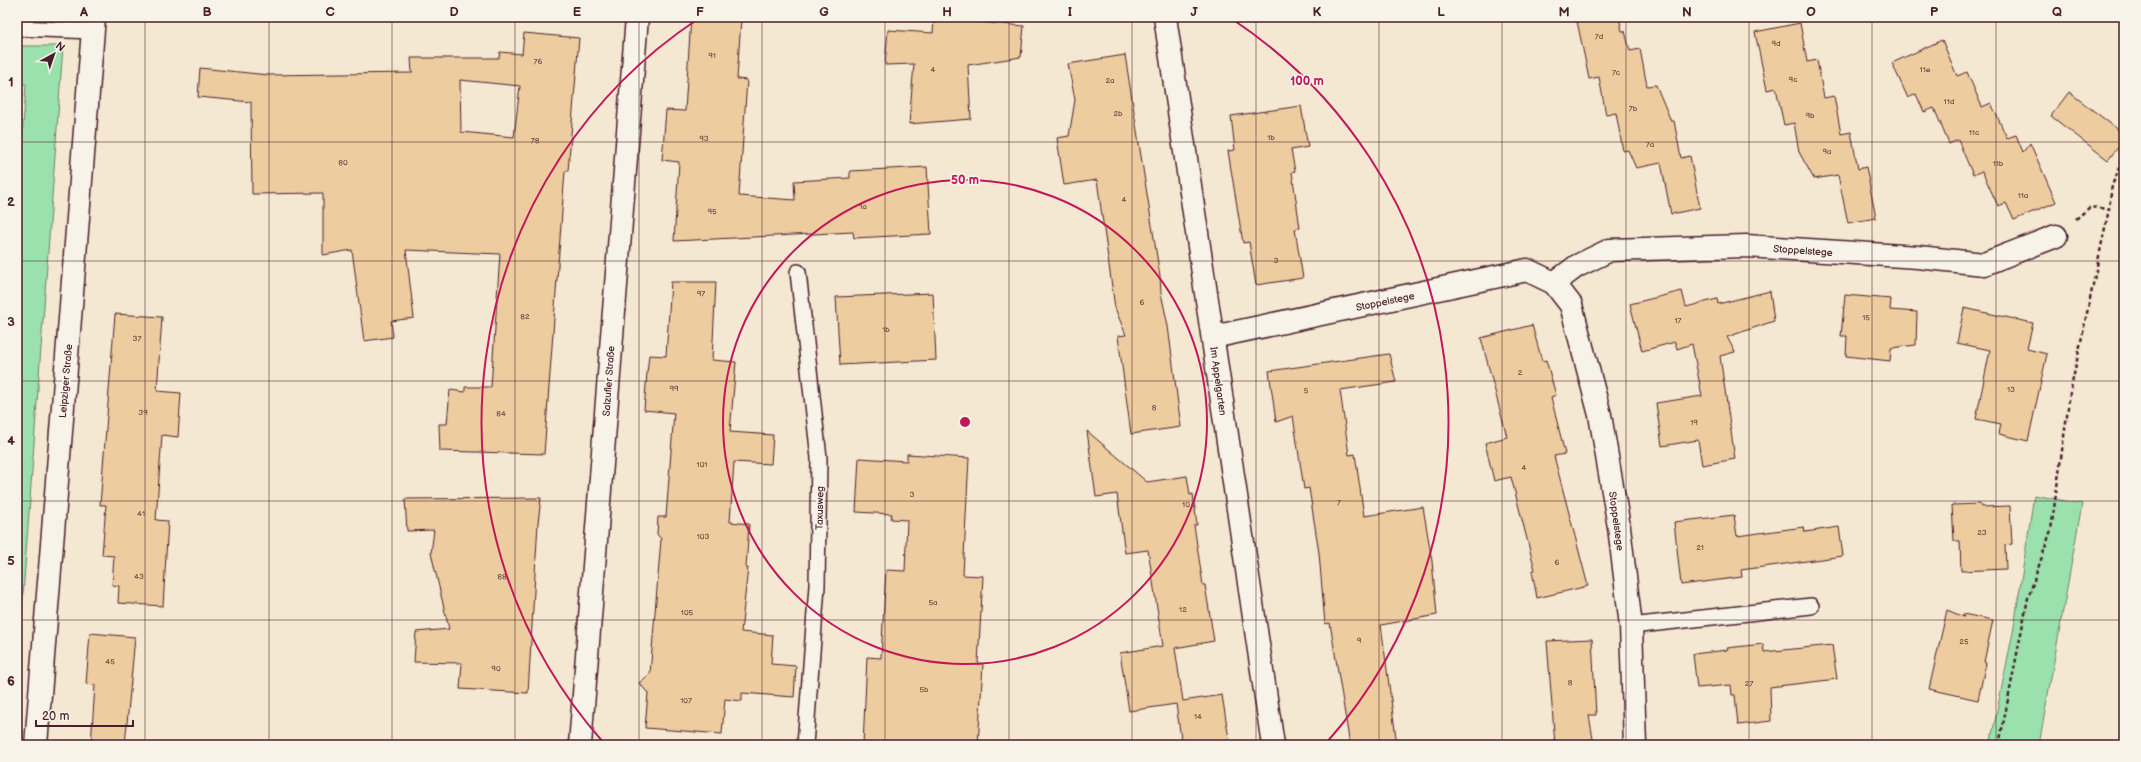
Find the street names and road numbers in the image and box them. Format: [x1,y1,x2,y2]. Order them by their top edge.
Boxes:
street label: Stoppelstege [1773,243,1833,259]
street label: Stoppelstege [1355,290,1416,314]
street label: Leipziger Straße [57,344,75,419]
street label: Salzufler Straße [601,345,617,417]
street label: Im Appelgarten [1207,346,1229,417]
street label: Taxusweg [814,486,826,530]
street label: Stoppelstege [1606,491,1626,552]

